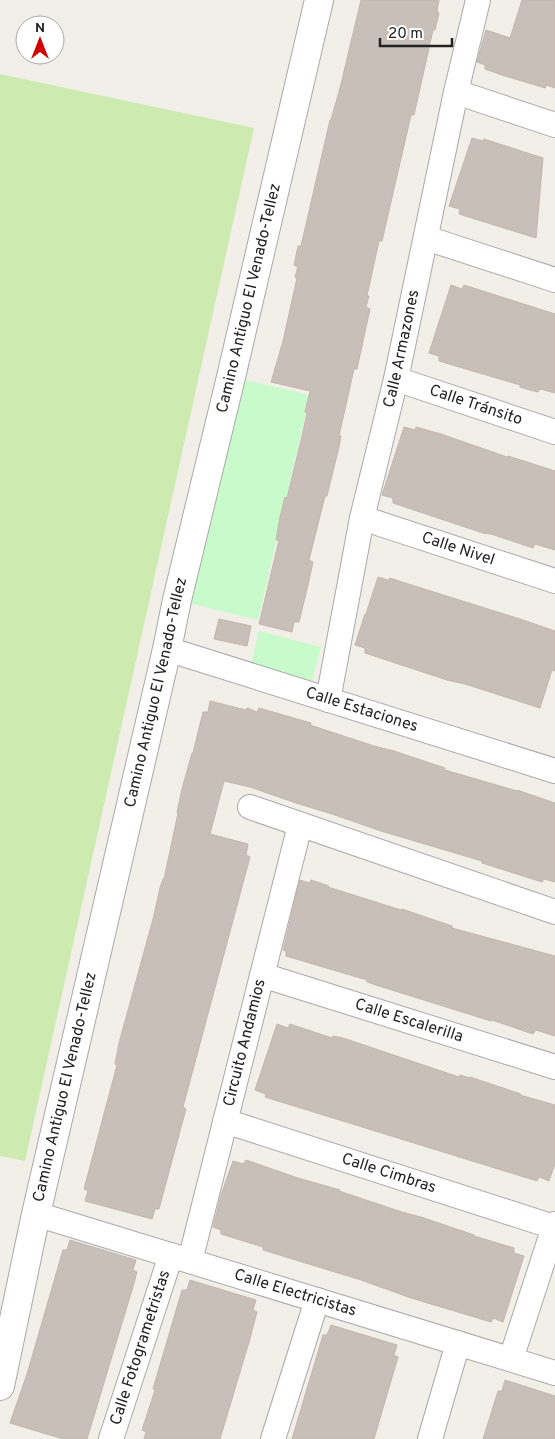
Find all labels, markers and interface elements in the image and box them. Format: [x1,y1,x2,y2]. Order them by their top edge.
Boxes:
north arrow [15,15,65,65]
scale bar [380,15,452,47]
text: N [35,20,45,37]
text: 20 m [388,25,423,44]
street label: Camino Antiguo El Venado-Tellez [213,181,286,415]
street label: Calle Armazones [379,288,424,410]
street label: Calle Tránsito [427,381,525,430]
street label: Calle Nivel [419,528,497,571]
street label: Camino Antiguo El Venado-Tellez [121,575,192,810]
street label: Calle Estaciones [303,683,420,737]
street label: Camino Antiguo El Venado-Tellez [29,970,102,1204]
street label: Circuito Andamios [219,977,271,1109]
street label: Calle Escalerilla [352,995,466,1048]
street label: Calle Cimbras [339,1149,439,1198]
street label: Calle Electricistas [231,1265,359,1322]
street label: Calle Fotogrametristas [106,1268,175,1428]

